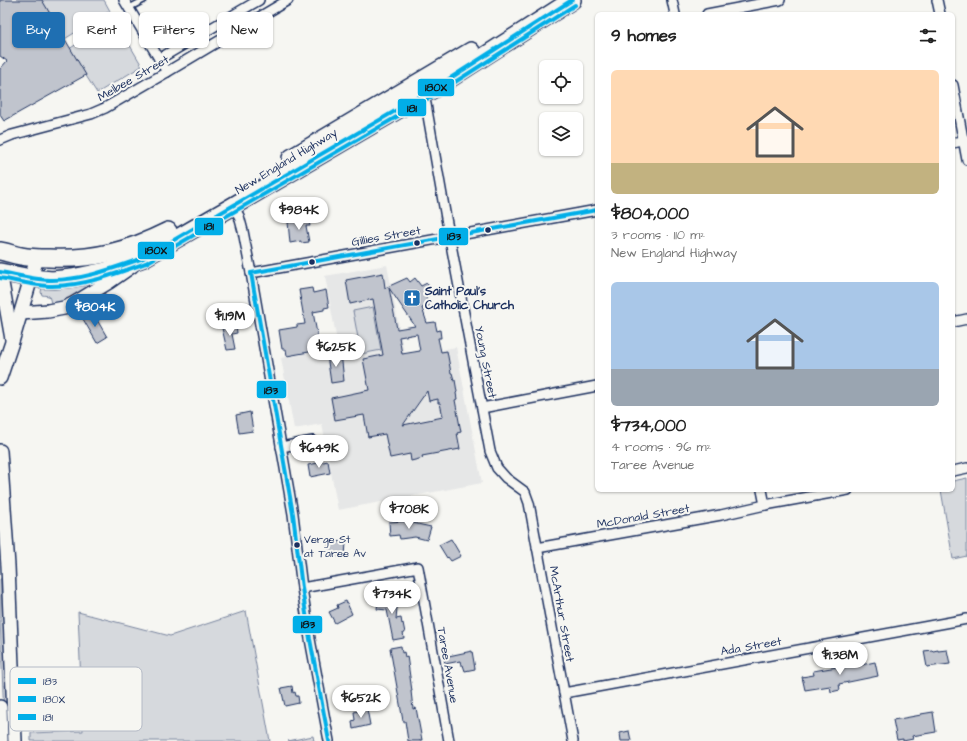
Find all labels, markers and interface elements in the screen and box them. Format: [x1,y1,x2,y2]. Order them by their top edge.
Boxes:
chip: Buy [12,12,65,48]
chip: Rent [73,12,131,48]
chip: Filters [139,12,209,48]
chip: New [217,12,273,48]
text: 9 homes [611,24,676,48]
icon: filters [917,25,939,47]
street label: Melbee Street [94,51,172,106]
map controls [539,60,583,156]
button: locate [539,60,583,104]
line badge: 180X [417,78,455,97]
text: 180X [425,80,447,95]
icon: home [739,96,811,168]
line badge: 181 [397,98,427,117]
text: 181 [407,101,418,116]
button: layers [539,112,583,156]
street label: New England Highway [232,124,341,200]
pin: $984K [271,197,327,231]
text: $984K [279,201,319,219]
text: $804,000 [611,202,689,226]
line badge: 181 [194,217,224,236]
text: 181 [204,219,215,234]
street label: Gillies Street [350,222,422,251]
unlabelled marker [483,225,493,235]
text: 3 rooms · 110 m² [611,226,705,244]
line badge: 183 [438,227,469,246]
text: 183 [447,229,461,244]
unlabelled marker [412,238,422,248]
line badge: 180X [137,241,175,260]
text: 180X [145,243,167,258]
text: New England Highway [611,244,737,262]
unlabelled marker [307,257,317,267]
place label: Saint Paul's Catholic Church [424,283,515,314]
church icon: Saint Paul's Catholic Church [402,288,422,308]
pin: $804K [67,294,123,328]
text: $804K [75,298,115,316]
pin: $1.19M [197,303,263,337]
text: $1.19M [215,307,245,325]
icon: home [739,308,811,380]
street label: Young Street [469,325,501,400]
pin: $625K [308,334,364,368]
text: $625K [316,338,356,356]
line badge: 183 [256,380,287,399]
text: 183 [264,383,278,398]
text: $734,000 [611,414,686,438]
pin: $649K [291,435,347,469]
text: 4 rooms · 96 m² [611,438,711,456]
text: $649K [299,439,339,457]
text: Taree Avenue [611,456,694,474]
pin: $708K [381,496,437,530]
text: $708K [389,500,429,518]
street label: McDonald Street [595,500,691,533]
place label: Verge St at Taree Av [304,532,366,561]
marker: Verge St at Taree Av [292,540,302,550]
street label: McArthur Street [545,565,578,664]
pin: $734K [364,581,420,615]
text: $734K [373,585,411,603]
line badge: 183 [292,615,323,634]
text: 183 [301,617,315,632]
street label: Taree Avenue [432,626,463,705]
street label: Ada Street [719,633,783,660]
pin: $1.38M [807,642,873,676]
text: $1.38M [822,646,858,664]
legend [10,667,142,731]
text: 183 [43,674,58,689]
pin: $652K [333,685,389,719]
text: $652K [341,689,381,707]
text: 180X [43,692,65,707]
text: 181 [43,710,54,725]

